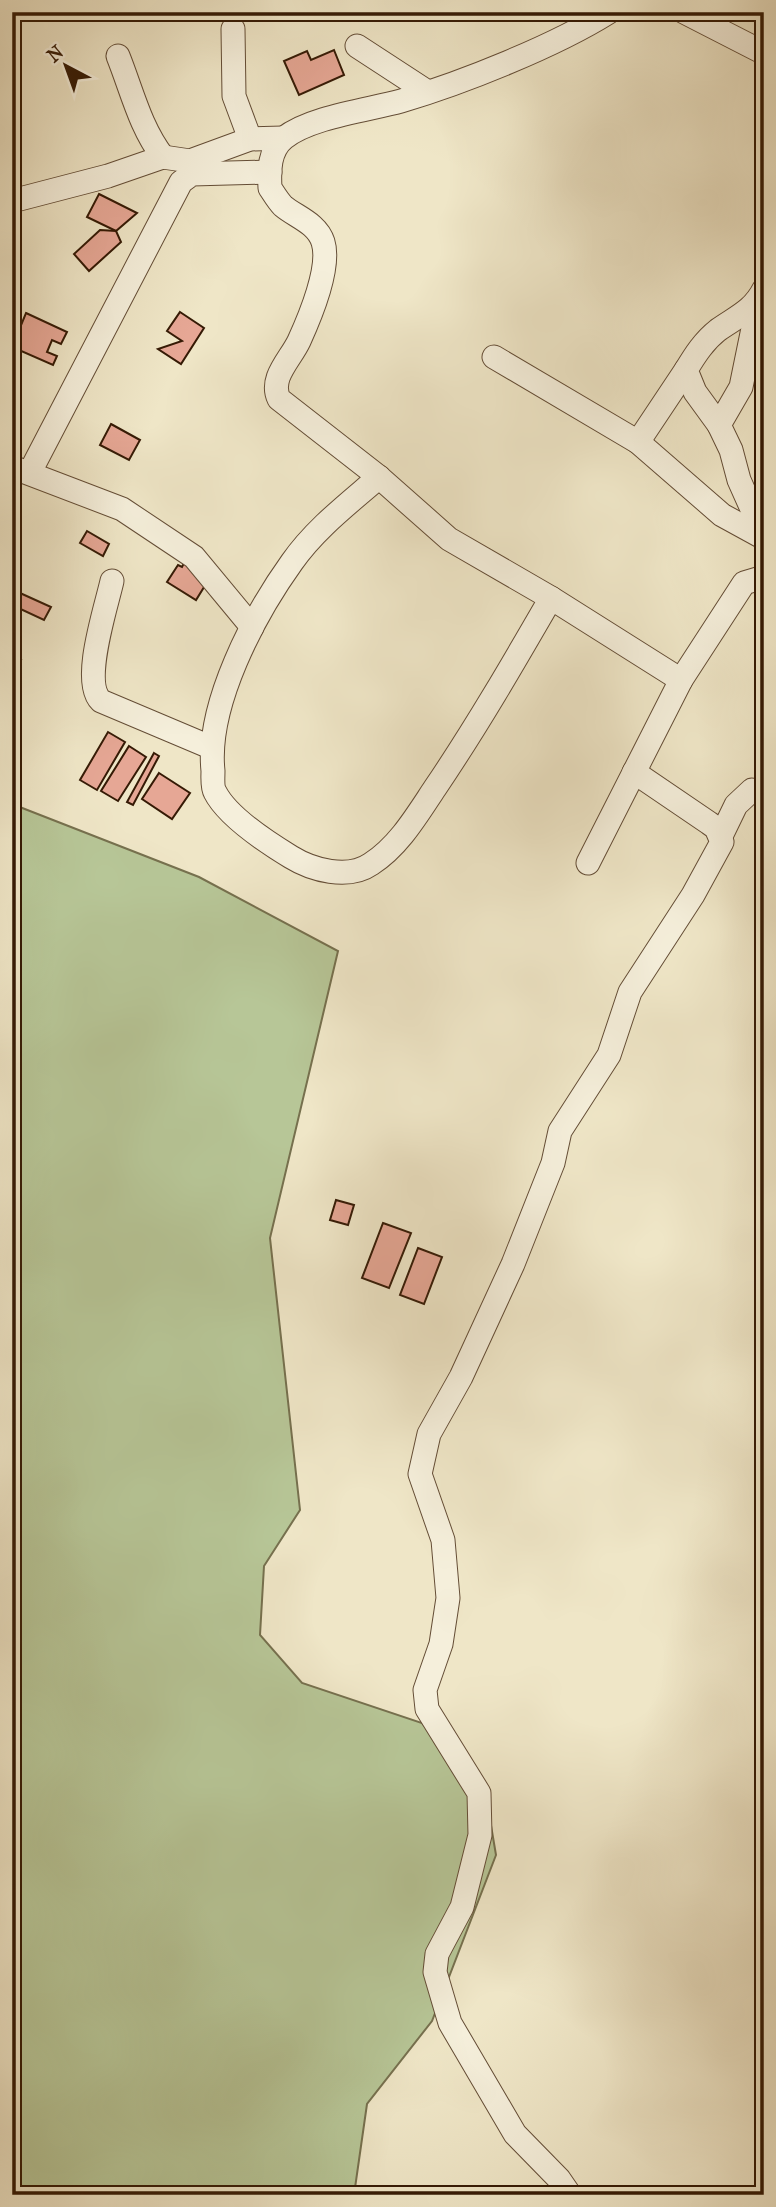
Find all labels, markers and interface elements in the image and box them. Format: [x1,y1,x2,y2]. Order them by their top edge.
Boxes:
north arrow [32,32,102,102]
text: N [43,41,69,67]

